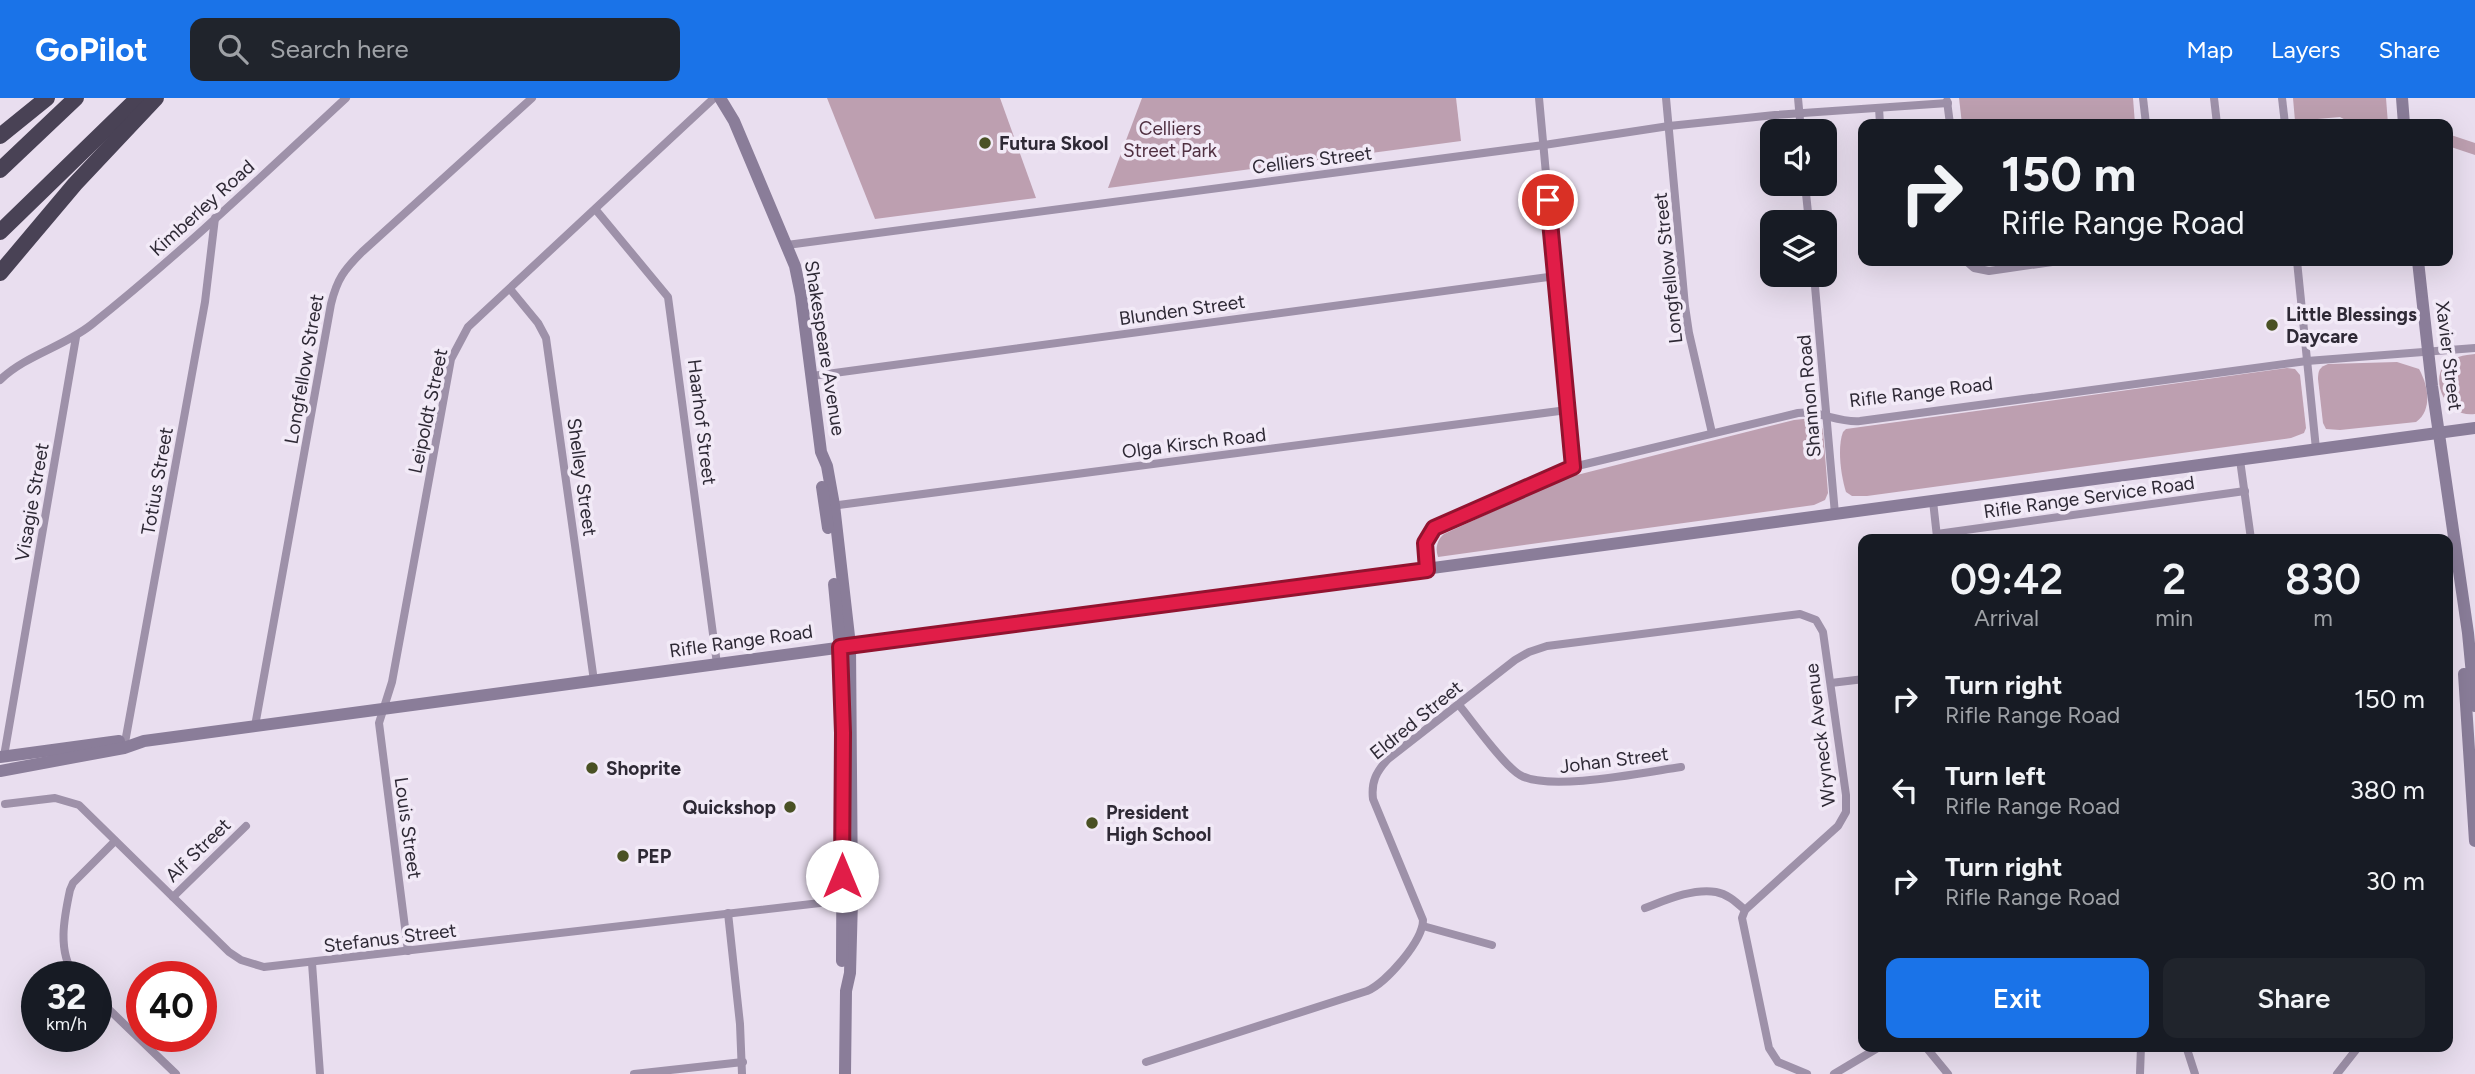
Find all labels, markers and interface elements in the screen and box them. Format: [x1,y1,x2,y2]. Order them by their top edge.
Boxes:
search box [190,18,680,81]
text: GoPilot [35,30,148,69]
icon: search [214,30,252,68]
text: Search here [270,33,409,65]
text: Map [2186,35,2233,64]
text: Layers [2271,35,2340,64]
text: Share [2378,35,2440,64]
park label: Celliers Street Park [1123,117,1218,162]
map controls [1760,119,1837,287]
button: sound [1760,119,1837,196]
place label: Futura Skool [999,132,1108,155]
marker: Futura Skool [977,135,993,151]
street label: Celliers Street [1251,141,1373,179]
text: 150 m [2001,144,2136,203]
icon: right [1886,147,1977,238]
street label: Kimberley Road [145,155,259,261]
pin [1518,170,1578,230]
icon: arrive [1529,181,1567,219]
street label: Longfellow Street [1649,191,1687,345]
text: Rifle Range Road [2001,204,2245,242]
button: layers [1760,210,1837,287]
street label: Shakespeare Avenue [800,259,850,437]
street label: Blunden Street [1118,290,1246,330]
street label: Longfellow Street [279,292,329,446]
street label: Xavier Street [2431,300,2467,412]
place label: Little Blessings Daycare [2286,303,2417,348]
marker: Little Blessings Daycare [2264,317,2280,333]
street label: Shannon Road [1792,334,1826,458]
street label: Leipoldt Street [404,346,452,476]
street label: Haarhof Street [683,358,721,486]
street label: Rifle Range Road [1848,372,1994,412]
street label: Shelley Street [562,416,602,538]
street label: Olga Kirsch Road [1121,423,1267,463]
street label: Totius Street [136,425,178,537]
street label: Visagie Street [10,441,54,563]
street label: Rifle Range Service Road [1982,471,2196,523]
text: 09:42 [1950,554,2063,605]
text: 2 [2162,554,2186,605]
text: 830 [2285,554,2361,605]
text: Arrival [1974,604,2039,632]
text: min [2155,604,2193,632]
text: m [2313,604,2333,632]
street label: Rifle Range Road [668,620,814,662]
street label: Wryneck Avenue [1800,662,1840,808]
text: Turn right [1945,669,2062,701]
street label: Eldred Street [1365,676,1467,764]
icon: right [1886,680,1924,718]
text: 150 m [2354,683,2425,715]
text: Rifle Range Road [1945,701,2120,729]
street label: Johan Street [1558,742,1670,778]
place label: Shoprite [606,757,681,780]
marker: Shoprite [584,760,600,776]
text: Turn left [1945,760,2046,792]
icon: left [1886,771,1924,809]
text: 380 m [2350,774,2425,806]
street label: Louis Street [389,776,427,880]
text: Rifle Range Road [1945,792,2120,820]
place label: Quickshop [683,796,776,819]
marker: Quickshop [782,799,798,815]
place label: President High School [1106,801,1212,846]
street label: Alf Street [161,813,235,887]
marker: President High School [1084,815,1100,831]
position arrow [805,839,879,913]
place label: PEP [637,845,672,868]
marker: PEP [615,848,631,864]
text: Turn right [1945,851,2062,883]
icon: right [1886,862,1924,900]
text: 30 m [2366,865,2425,897]
text: Rifle Range Road [1945,883,2120,911]
street label: Stefanus Street [322,918,458,958]
button: Exit [1886,958,2149,1038]
button: Share [2163,958,2425,1038]
speed limit sign: 40 [126,961,217,1052]
text: 32 [47,976,86,1018]
text: km/h [46,1013,87,1035]

